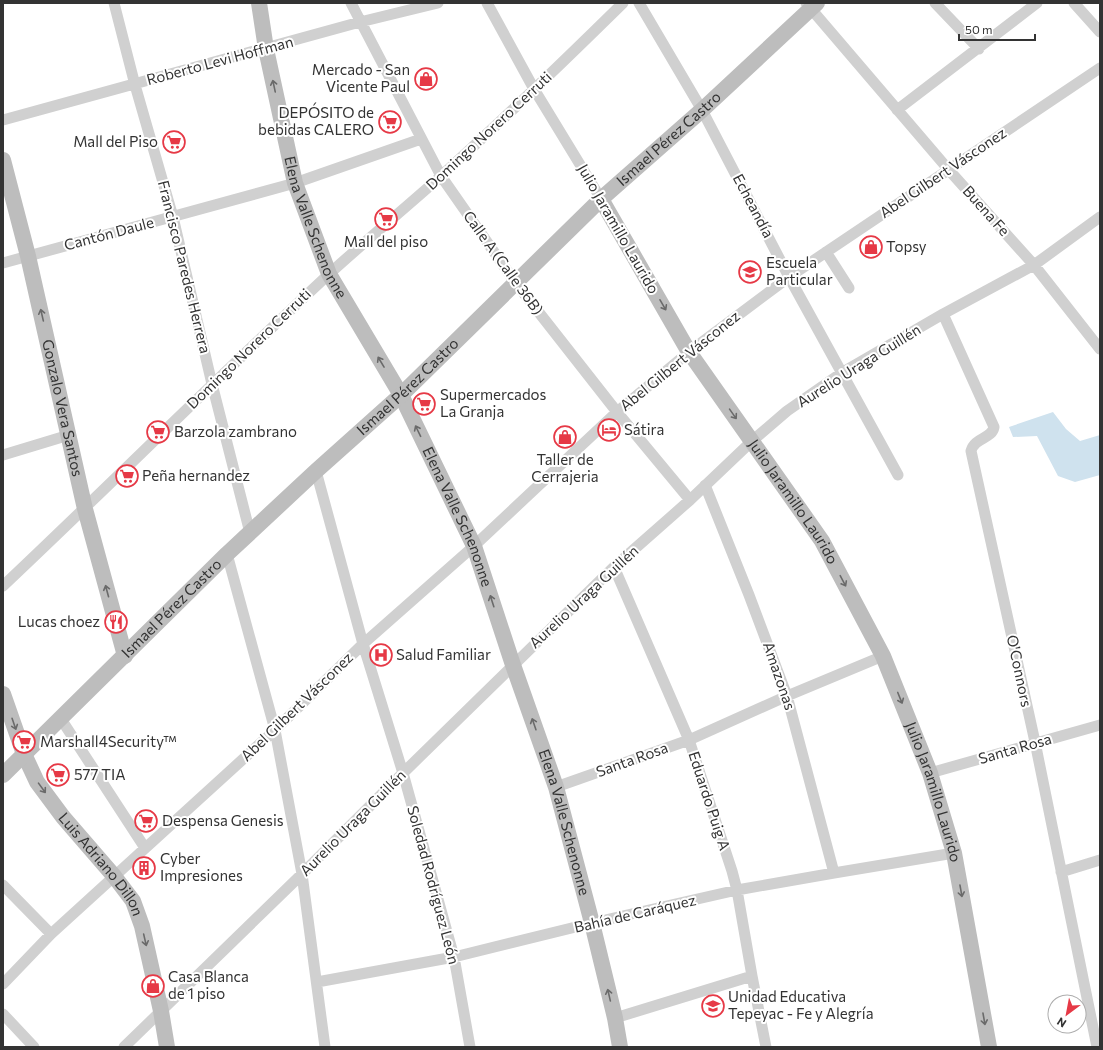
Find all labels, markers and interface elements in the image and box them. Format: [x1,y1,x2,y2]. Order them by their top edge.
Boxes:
scale bar [959,16,1035,42]
text: 50 m [965,22,993,36]
street label: Roberto Levi Hoffman [144,32,295,88]
place label: Mercado - San Vicente Paul [312,60,410,95]
shop icon: Mercado - San Vicente Paul [413,66,439,92]
street label: Domingo Norero Cerruti [422,67,555,193]
one-way arrow [270,80,278,93]
street label: Ismael Pérez Castro [612,87,724,189]
place label: DEPÓSITO de bebidas CALERO [258,102,374,138]
supermarket icon: DEPÓSITO de bebidas CALERO [377,109,403,135]
street label: Abel Gilbert Vásconez [876,123,1009,221]
supermarket icon: Mall del Piso [161,129,187,155]
place label: Mall del Piso [73,132,158,150]
street label: Elena Valle Schenonne [281,154,351,301]
street label: Julio Jaramillo Laurido [574,160,663,297]
street label: Echeandía [730,171,778,241]
street label: Francisco Paredes Herrera [155,178,215,355]
street label: Buena Fe [959,181,1014,239]
supermarket icon: Mall del piso [373,206,399,232]
street label: Calle A (Calle 36B) [460,207,548,318]
street label: Cantón Daule [62,212,156,254]
place label: Mall del piso [344,232,428,250]
shop icon: Topsy [858,234,884,260]
place label: Topsy [886,237,927,255]
place label: Escuela Particular [766,253,833,288]
school or university icon: Escuela Particular [737,259,763,285]
street label: Domingo Norero Cerruti [183,284,314,412]
one-way arrow [659,299,667,311]
street label: Abel Gilbert Vásconez [616,306,743,414]
one-way arrow [37,309,45,322]
street label: Aurelio Uraga Guillén [793,320,924,411]
street label: Ismael Pérez Castro [352,334,462,438]
street label: Gonzalo Vera Santos [39,337,87,478]
one-way arrow [376,356,384,368]
place label: Supermercados La Granja [440,385,546,420]
supermarket icon: Supermercados La Granja [411,391,437,417]
one-way arrow [729,409,737,420]
hotel icon: Sátira [596,417,622,443]
supermarket icon: Barzola zambrano [145,419,171,445]
place label: Sátira [624,420,664,438]
place label: Barzola zambrano [174,422,297,440]
shop icon: Taller de Cerrajeria [552,424,578,450]
one-way arrow [414,425,421,437]
street label: Julio Jaramillo Laurido [745,435,843,567]
street label: Elena Valle Schenonne [419,444,497,589]
place label: Taller de Cerrajeria [531,450,599,485]
supermarket icon: Peña hernandez [114,463,140,489]
place label: Peña hernandez [142,466,250,484]
street label: Aurelio Uraga Guillén [525,541,642,651]
street label: Ismael Pérez Castro [117,555,225,661]
one-way arrow [840,575,847,587]
one-way arrow [103,585,111,598]
one-way arrow [488,595,495,608]
restaurant icon: Lucas choez [103,609,129,635]
place label: Lucas choez [18,612,100,630]
street label: O'Connors [1004,633,1036,709]
street label: Amazonas [760,639,800,712]
hospital icon: Salud Familiar [368,642,394,668]
place label: Salud Familiar [396,645,491,663]
street label: Abel Gilbert Vásconez [237,648,356,764]
one-way arrow [896,691,904,703]
one-way arrow [10,717,18,729]
one-way arrow [530,718,537,731]
street label: Julio Jaramillo Laurido [902,719,965,863]
supermarket icon: Marshall4Security™ [11,729,37,755]
street label: Santa Rosa [976,729,1053,767]
place label: Marshall4Security™ [40,732,176,750]
street label: Santa Rosa [593,738,670,780]
street label: Elena Valle Schenonne [535,746,594,897]
street label: Eduardo Puig A [685,749,734,852]
supermarket icon: 577 TIA [45,762,71,788]
place label: 577 TIA [74,765,126,783]
street label: Aurelio Uraga Guillén [296,766,409,879]
one-way arrow [38,783,46,794]
street label: Soledad Rodríguez León [404,804,464,966]
street label: Luis Adriano Dillon [55,808,148,918]
supermarket icon: Despensa Genesis [133,808,159,834]
place label: Despensa Genesis [162,811,284,829]
place label: Cyber Impresiones [160,849,243,884]
building icon: Cyber Impresiones [131,855,157,881]
one-way arrow [957,884,965,897]
street label: Bahía de Caráquez [572,890,697,936]
one-way arrow [142,933,150,946]
place label: Casa Blanca de 1 piso [168,967,249,1002]
shop icon: Casa Blanca de 1 piso [140,973,166,999]
place label: Unidad Educativa Tepeyac - Fe y Alegría [728,987,874,1022]
one-way arrow [605,989,613,1002]
school or university icon: Unidad Educativa Tepeyac - Fe y Alegría [700,993,726,1019]
north arrow [1047,994,1087,1034]
one-way arrow [980,1012,988,1025]
text: N [1054,1015,1068,1031]

